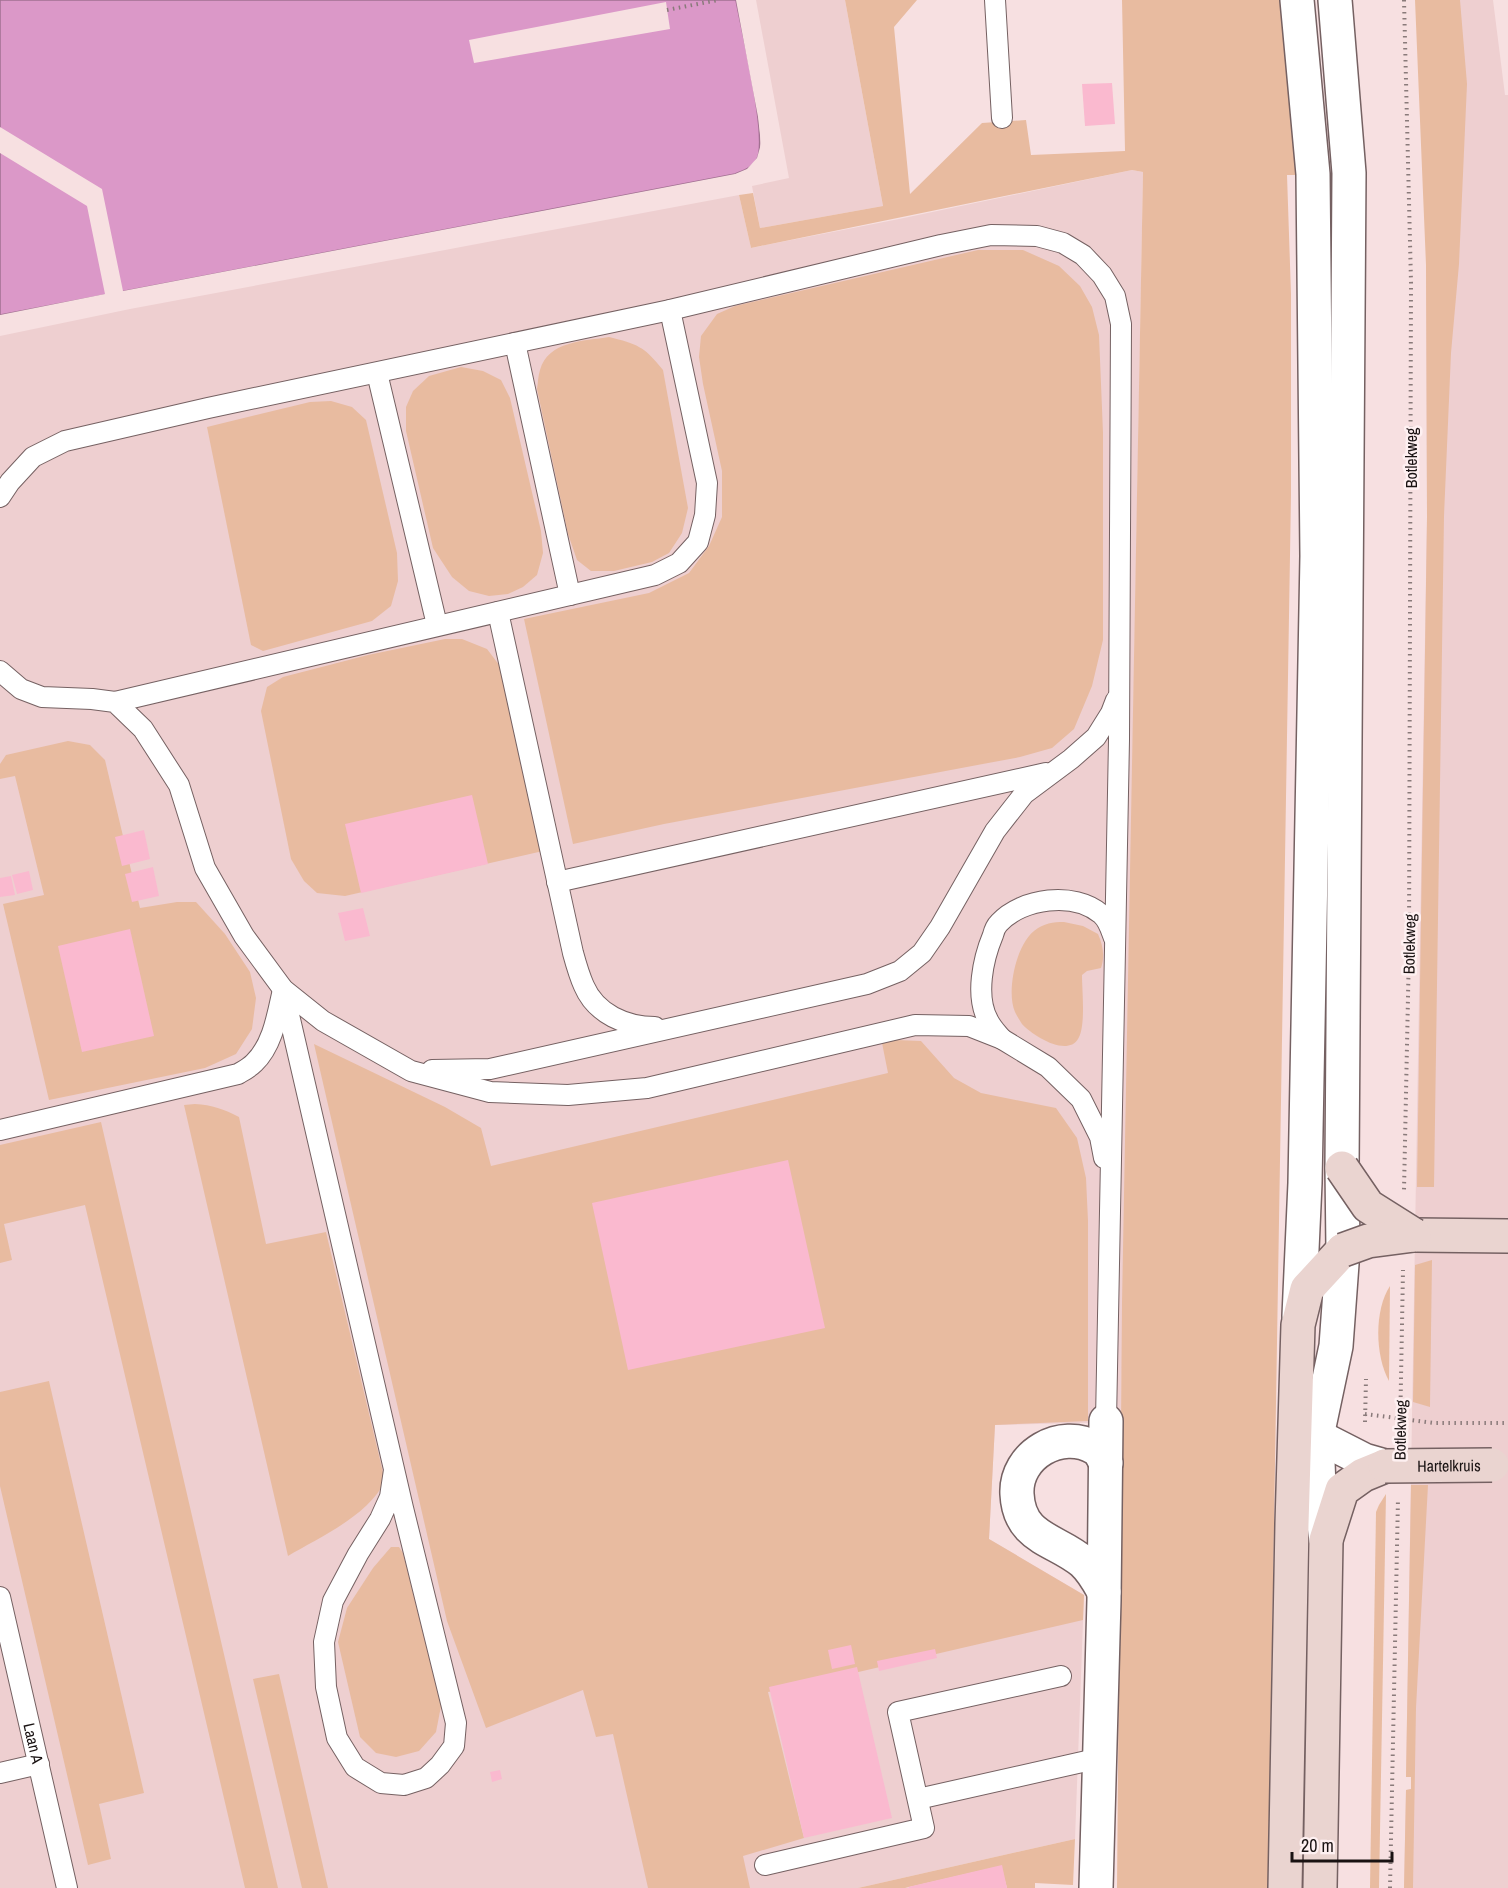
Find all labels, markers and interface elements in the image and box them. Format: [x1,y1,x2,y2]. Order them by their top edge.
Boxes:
street label: Botlekweg [1400,427,1422,488]
street label: Botlekweg [1397,913,1421,974]
street label: Botlekweg [1388,1399,1412,1460]
street label: Hartelkruis [1417,1454,1481,1477]
street label: Laan A [18,1721,49,1766]
scale bar [1292,1825,1392,1863]
text: 20 m [1301,1833,1334,1858]

